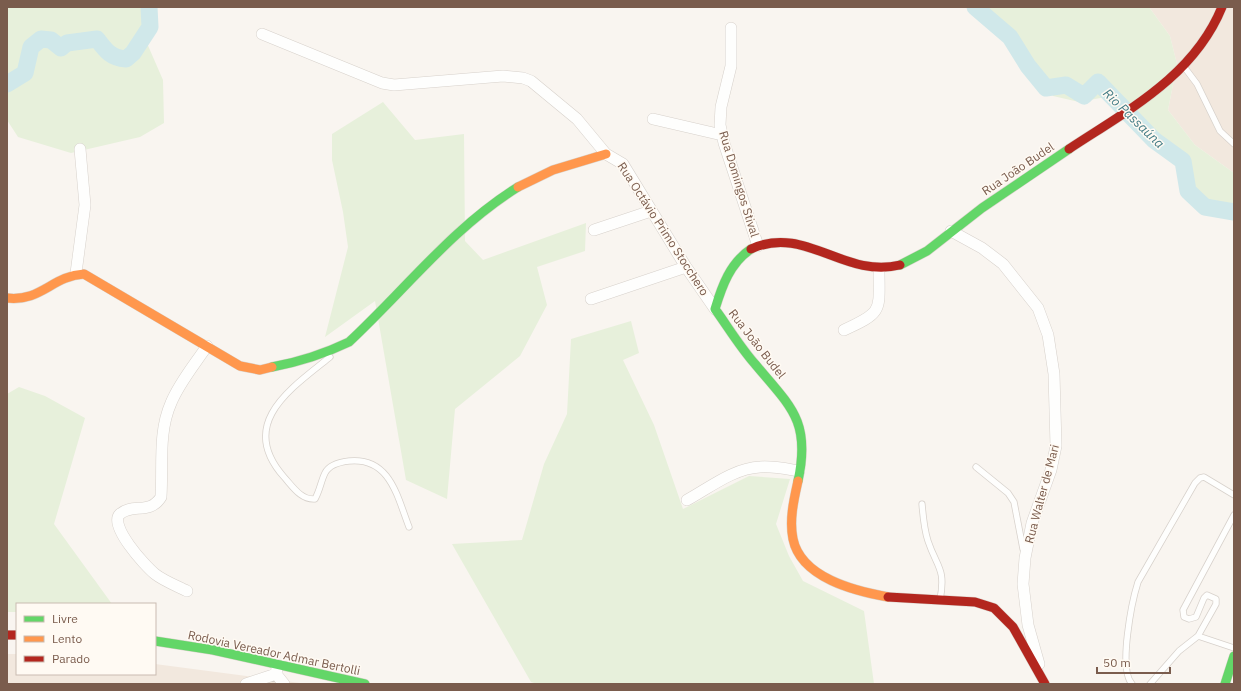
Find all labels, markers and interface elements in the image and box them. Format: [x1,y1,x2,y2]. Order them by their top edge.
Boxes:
water label: Rio Passaúna [1099,85,1168,152]
street label: Rua Domingos Stival [716,129,763,239]
street label: Rua João Budel [979,139,1057,198]
street label: Rua Octávio Primo Stocchero [615,159,712,299]
street label: Rua João Budel [726,306,789,381]
street label: Rua Walter de Mari [1021,443,1062,545]
legend [16,603,156,675]
text: Livre [52,611,78,626]
street label: Rodovia Vereador Admar Bertolli [187,627,362,678]
text: Lento [52,631,82,646]
scale bar [1097,649,1170,675]
text: Parado [52,651,90,666]
text: 50 m [1103,655,1131,670]

